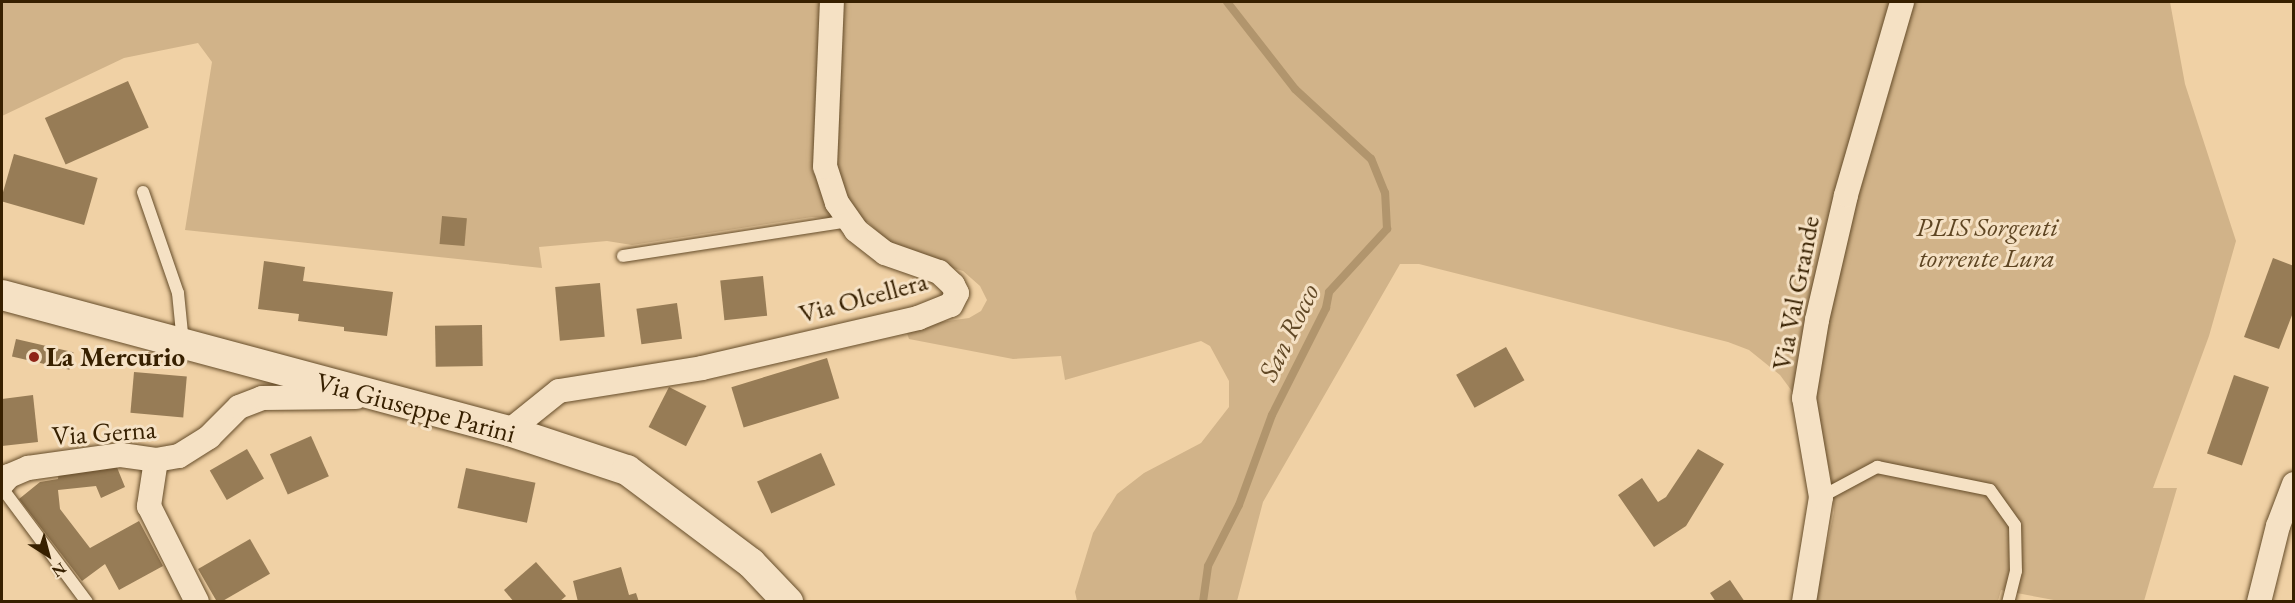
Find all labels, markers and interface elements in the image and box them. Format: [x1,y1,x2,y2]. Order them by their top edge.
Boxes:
park label: PLIS Sorgenti torrente Lura [1916,210,2058,273]
street label: Via Val Grande [1764,213,1826,373]
street label: Via Olcellera [795,264,931,330]
water label: San Rocco [1250,278,1326,386]
place label: La Mercurio [46,341,185,373]
marker: La Mercurio [27,350,41,364]
street label: Via Giuseppe Parini [313,365,519,449]
street label: Via Gerna [51,412,157,452]
north arrow [18,525,78,585]
text: N [47,558,70,582]

